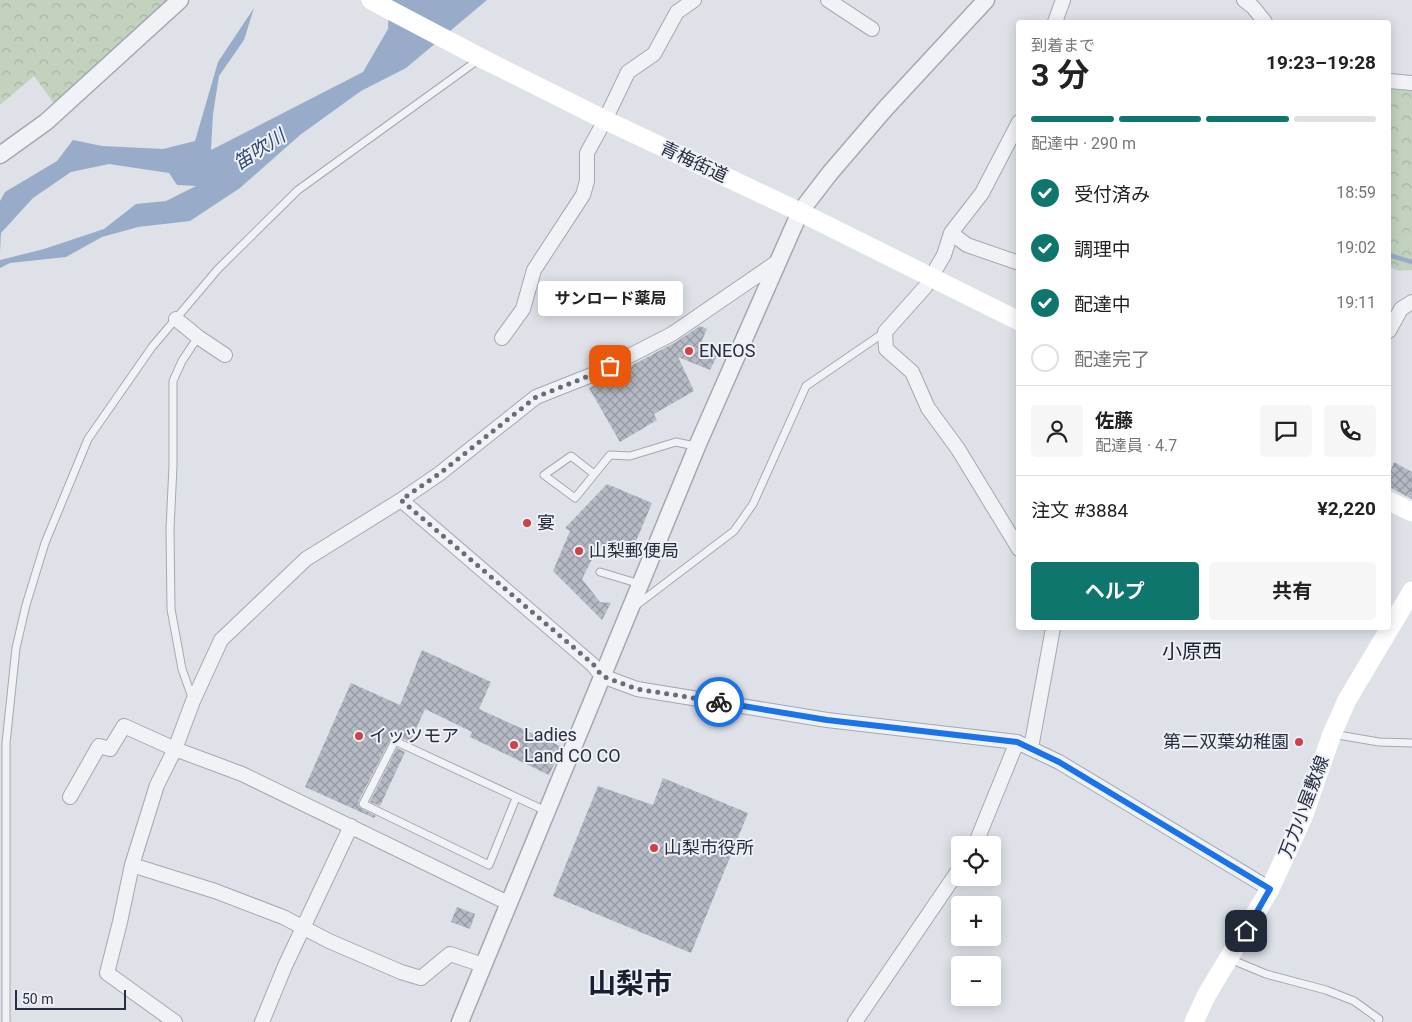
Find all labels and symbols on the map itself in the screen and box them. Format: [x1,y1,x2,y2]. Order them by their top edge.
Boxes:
water label: 笛吹川 [229,123,291,175]
street label: 青梅街道 [657,137,731,186]
callout: サンロード薬局 [538,281,682,316]
place label: ENEOS [699,340,756,361]
pin [589,345,631,387]
marker: ENEOS [683,345,695,357]
place label: 宴 [537,512,555,533]
marker: 宴 [521,517,533,529]
place label: 山梨郵便局 [589,540,679,561]
marker: 山梨郵便局 [573,545,585,557]
district label: 小原西 [1162,639,1222,663]
courier [694,677,744,727]
place label: Ladies Land CO CO [524,724,621,766]
place label: イッツモア [369,725,459,746]
marker: イッツモア [353,730,365,742]
place label: 第二双葉幼稚園 [1163,731,1289,752]
marker: 第二双葉幼稚園 [1293,736,1305,748]
marker: Ladies Land CO CO [508,739,520,751]
street label: 万力小屋敷線 [1274,753,1333,861]
place label: 山梨市役所 [664,837,754,858]
marker: 山梨市役所 [648,842,660,854]
pin [1225,910,1267,952]
district label: 山梨市 [588,967,672,1000]
scale bar [15,987,126,1010]

